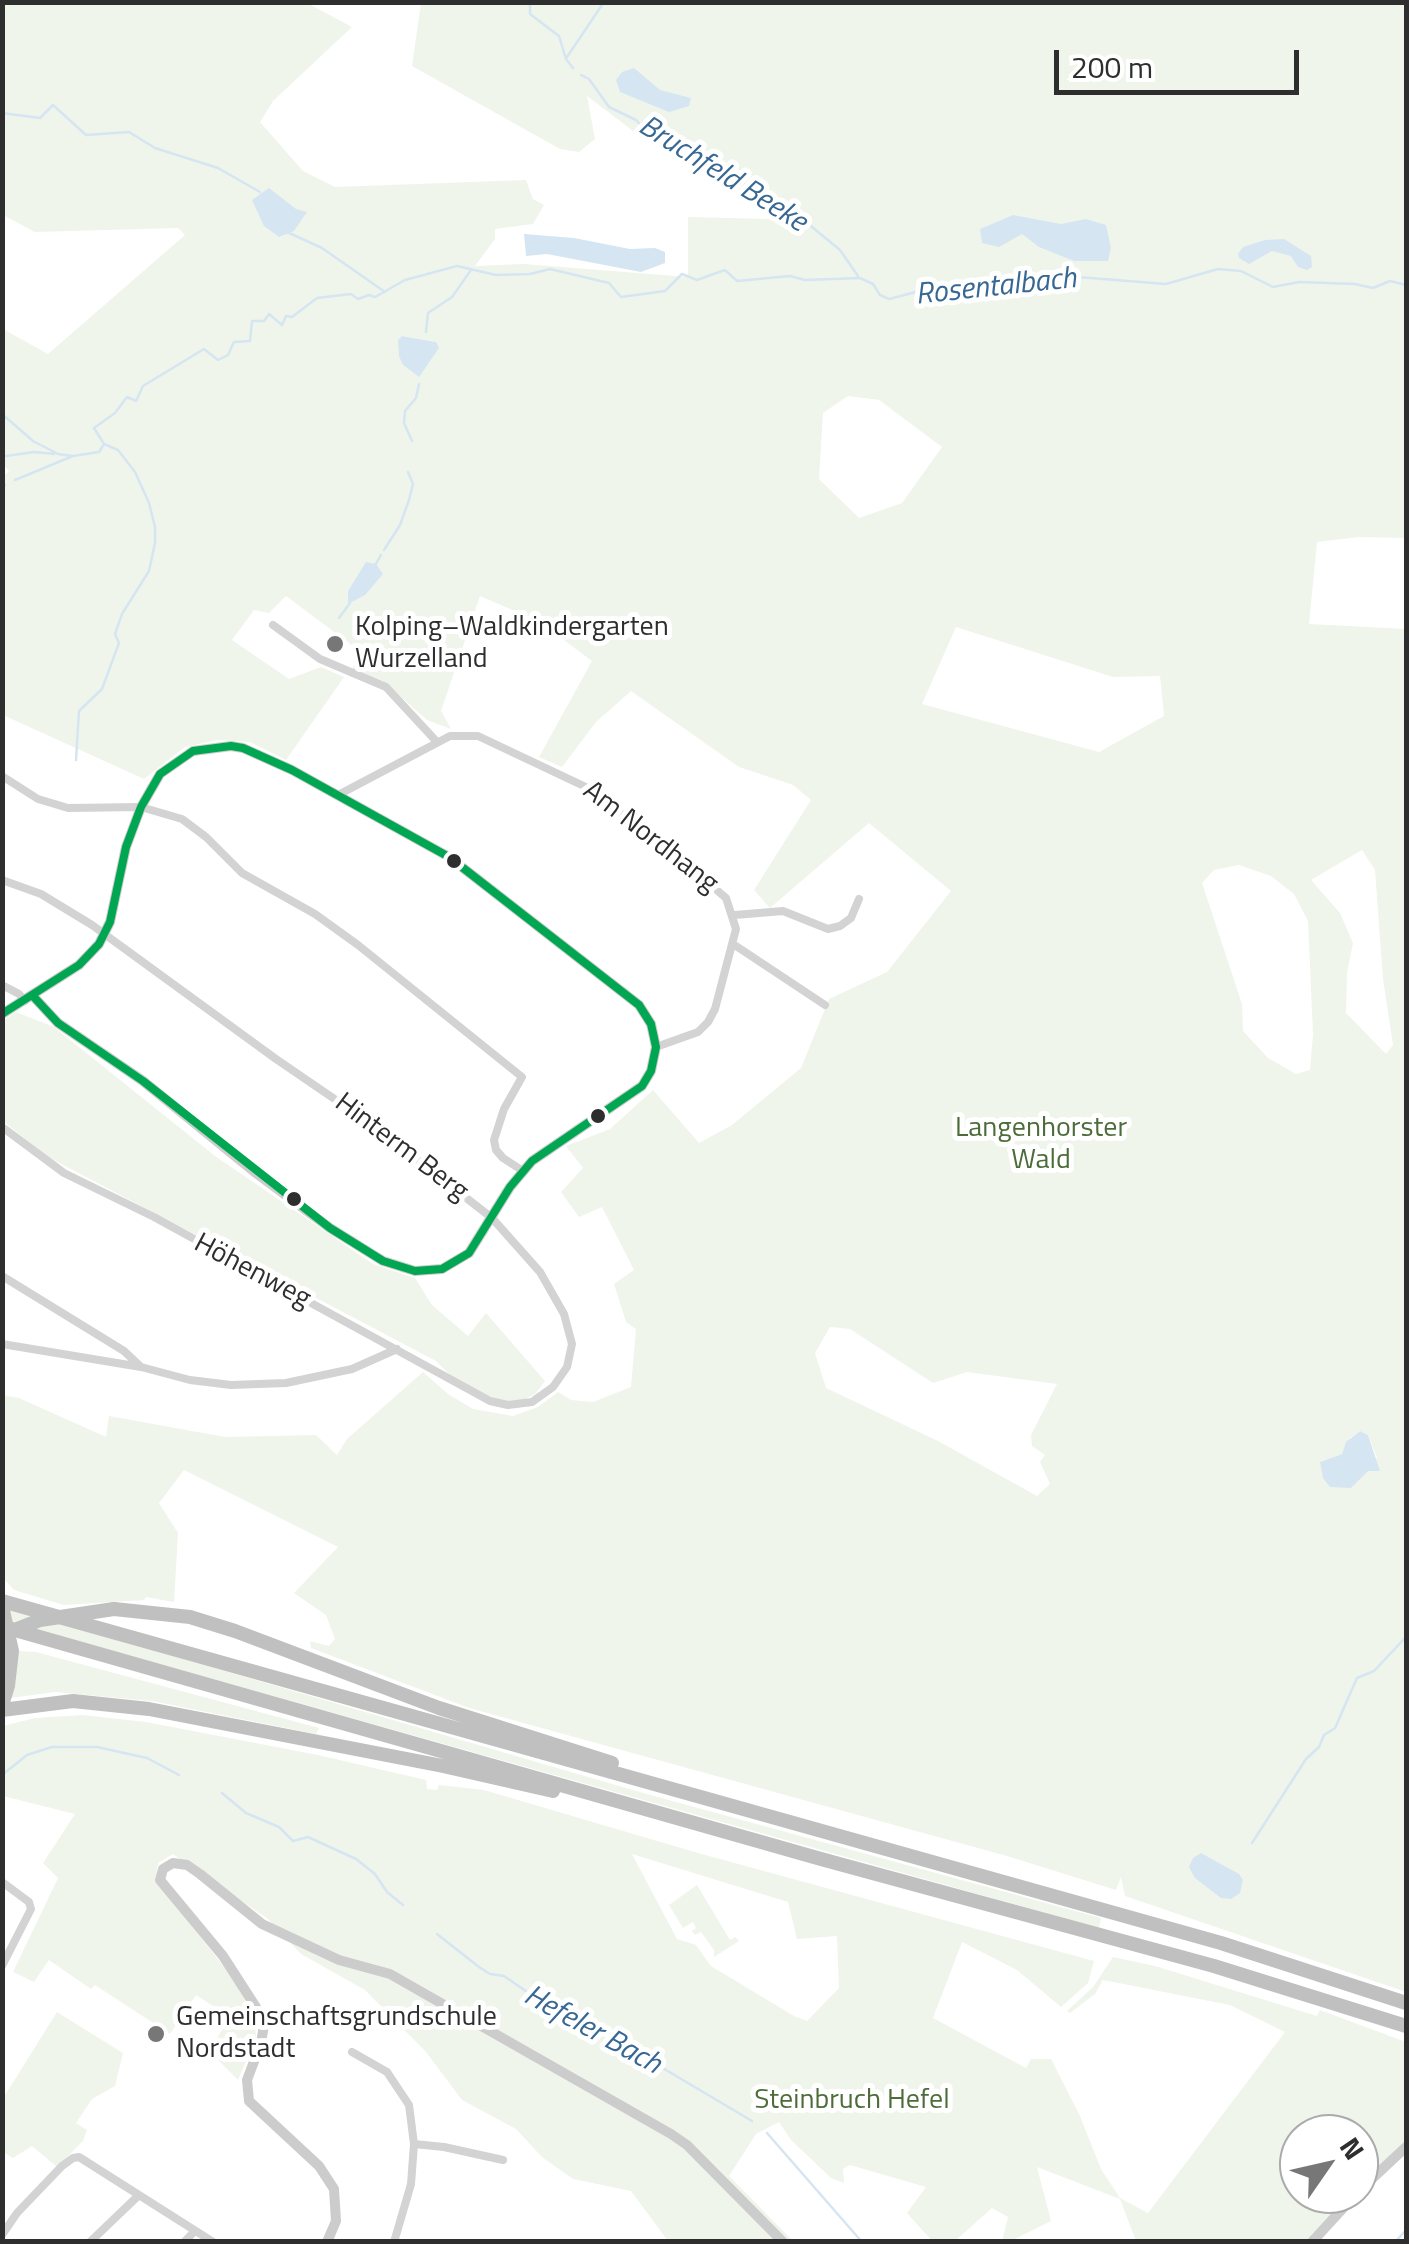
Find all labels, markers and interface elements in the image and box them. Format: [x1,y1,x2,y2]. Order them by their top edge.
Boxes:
scale bar [1059,30,1304,92]
text: 200 m [1071,44,1153,90]
water label: Bruchfeld Beeke [631,109,813,241]
water label: Rosentalbach [914,262,1078,314]
place label: Kolping–Waldkindergarten Wurzelland [355,611,669,677]
marker: Kolping–Waldkindergarten Wurzelland [324,633,346,655]
street label: Am Nordhang [576,775,724,901]
unlabelled marker [444,851,464,871]
street label: Hinterm Berg [328,1087,474,1209]
unlabelled marker [588,1106,608,1126]
park label: Langenhorster Wald [955,1112,1127,1178]
unlabelled marker [284,1189,304,1209]
street label: Höhenweg [188,1227,316,1317]
water label: Hefeler Bach [517,1979,667,2083]
place label: Gemeinschaftsgrundschule Nordstadt [176,2001,497,2067]
marker: Gemeinschaftsgrundschule Nordstadt [145,2023,167,2045]
park label: Steinbruch Hefel [754,2084,950,2118]
north arrow [1279,2114,1379,2214]
text: N [1329,2128,1376,2168]

